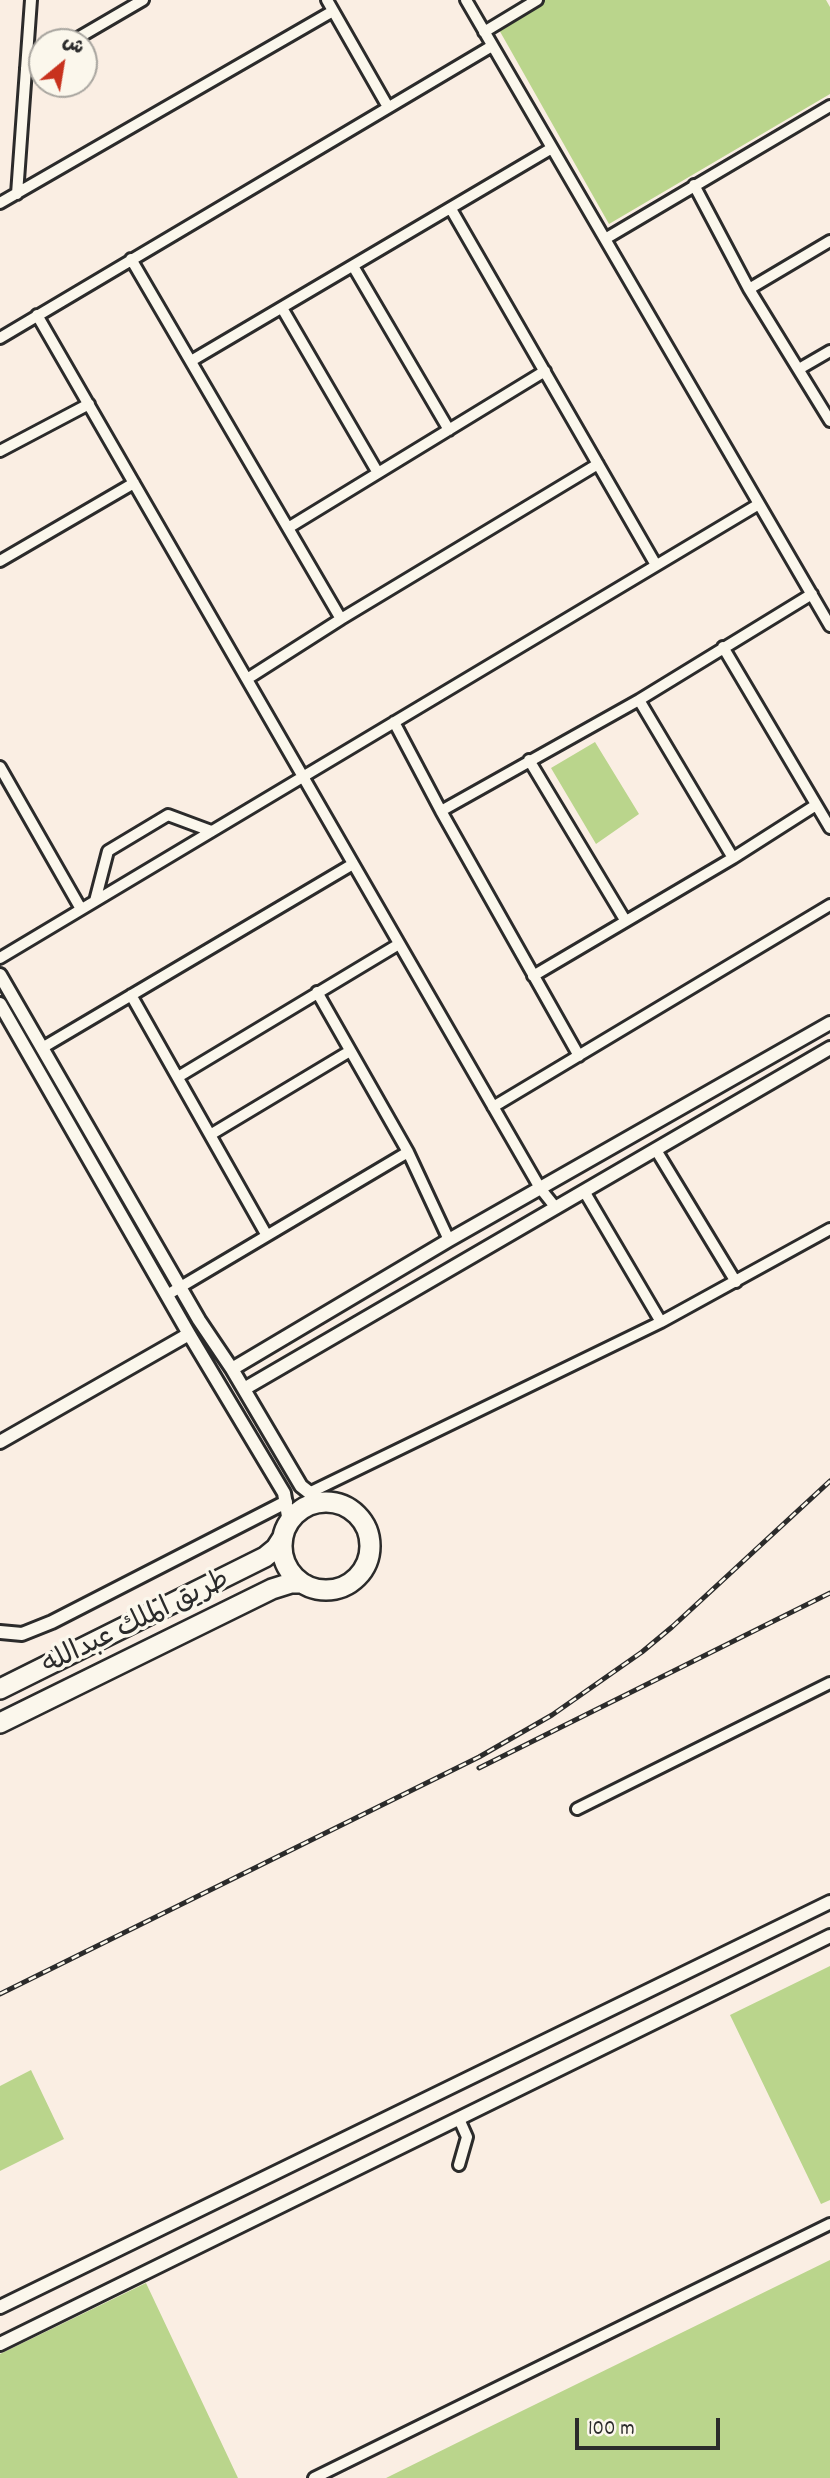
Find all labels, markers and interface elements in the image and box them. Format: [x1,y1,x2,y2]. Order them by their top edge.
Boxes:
north arrow [28,28,98,98]
text: ش [57,29,89,63]
street label: طريق الملك عبدالله [38,1565,236,1685]
scale bar [578,2404,723,2448]
text: 100 m [588,2415,635,2445]

